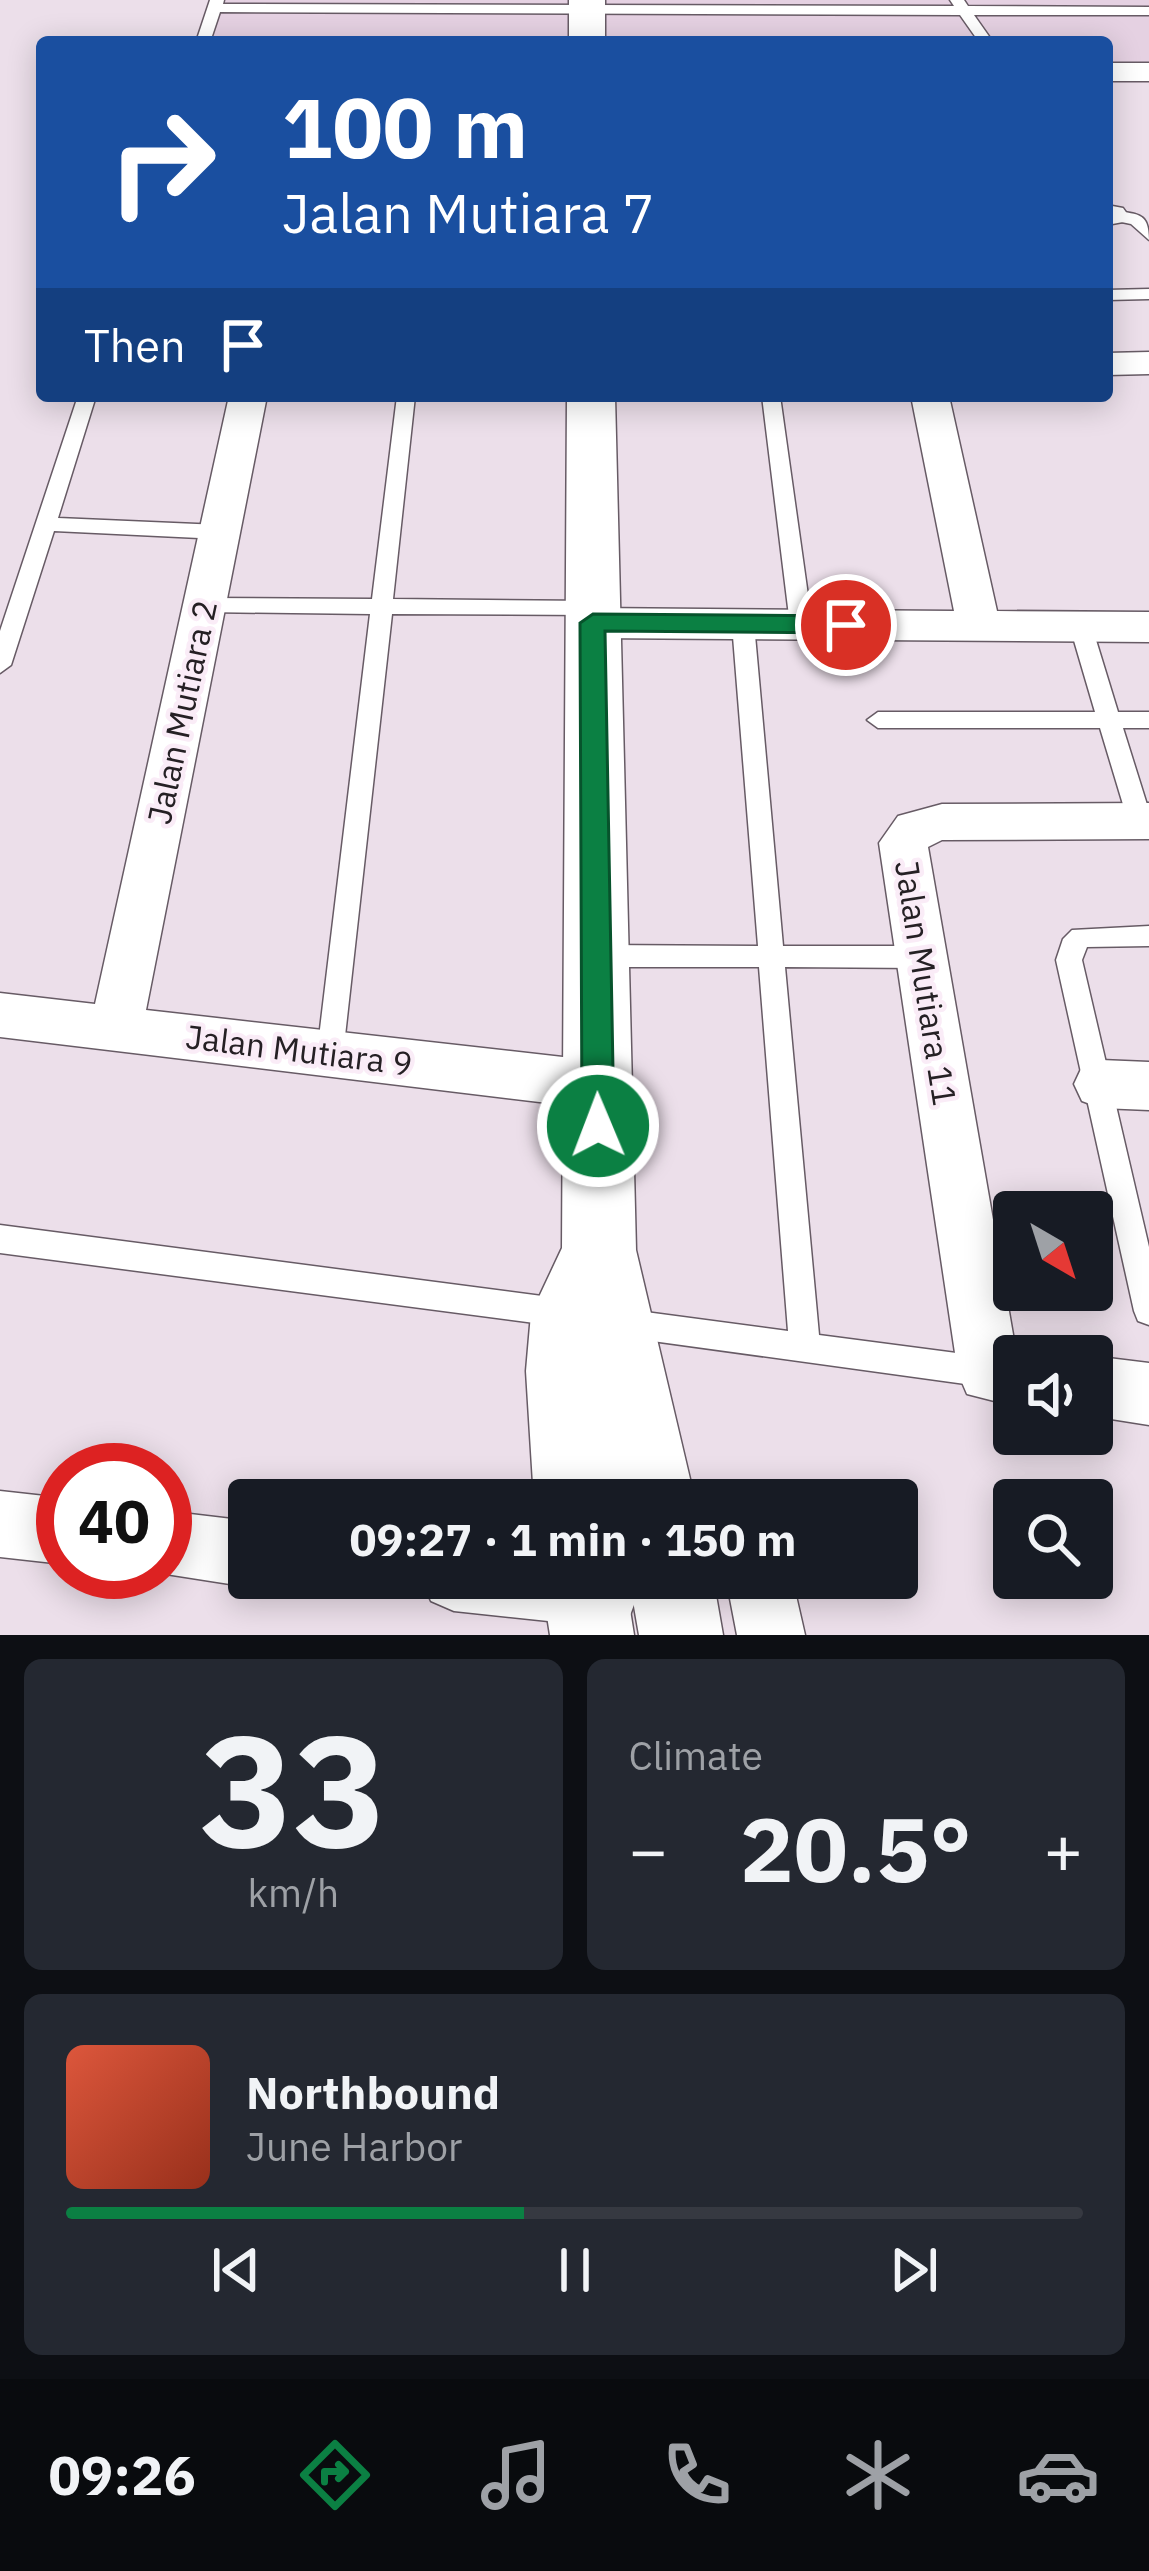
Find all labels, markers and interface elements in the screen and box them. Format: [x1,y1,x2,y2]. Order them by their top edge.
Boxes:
text: 100 m [282,72,528,181]
icon: right [84,84,240,240]
text: Jalan Mutiara 7 [282,178,655,248]
icon: arrive [210,312,276,378]
text: Then [84,316,186,374]
pin [795,574,897,676]
icon: arrive [813,592,879,658]
street label: Jalan Mutiara 2 [137,596,226,828]
street label: Jalan Mutiara 11 [886,857,967,1109]
street label: Jalan Mutiara 9 [183,1014,415,1085]
position arrow [535,1063,661,1189]
north arrow [993,1191,1113,1311]
map controls [993,1191,1113,1599]
button: sound [993,1335,1113,1455]
speed limit sign: 40 [36,1443,192,1599]
button: search [993,1479,1113,1599]
text: 09:27 · 1 min · 150 m [350,1510,796,1568]
text: 33 [200,1687,387,1890]
text: Climate [629,1730,763,1781]
text: 20.5° [740,1790,972,1907]
text: − [629,1806,668,1892]
text: + [1043,1806,1083,1892]
text: km/h [247,1867,339,1918]
text: Northbound [246,2063,500,2121]
text: June Harbor [246,2121,462,2172]
icon: previous [203,2237,269,2303]
icon: pause [542,2237,608,2303]
icon: next [881,2237,947,2303]
icon: directions [293,2433,377,2517]
icon: music [474,2433,558,2517]
icon: phone [655,2433,739,2517]
icon: climate [836,2433,920,2517]
icon: car [1016,2433,1100,2517]
text: 09:26 [48,2440,196,2510]

